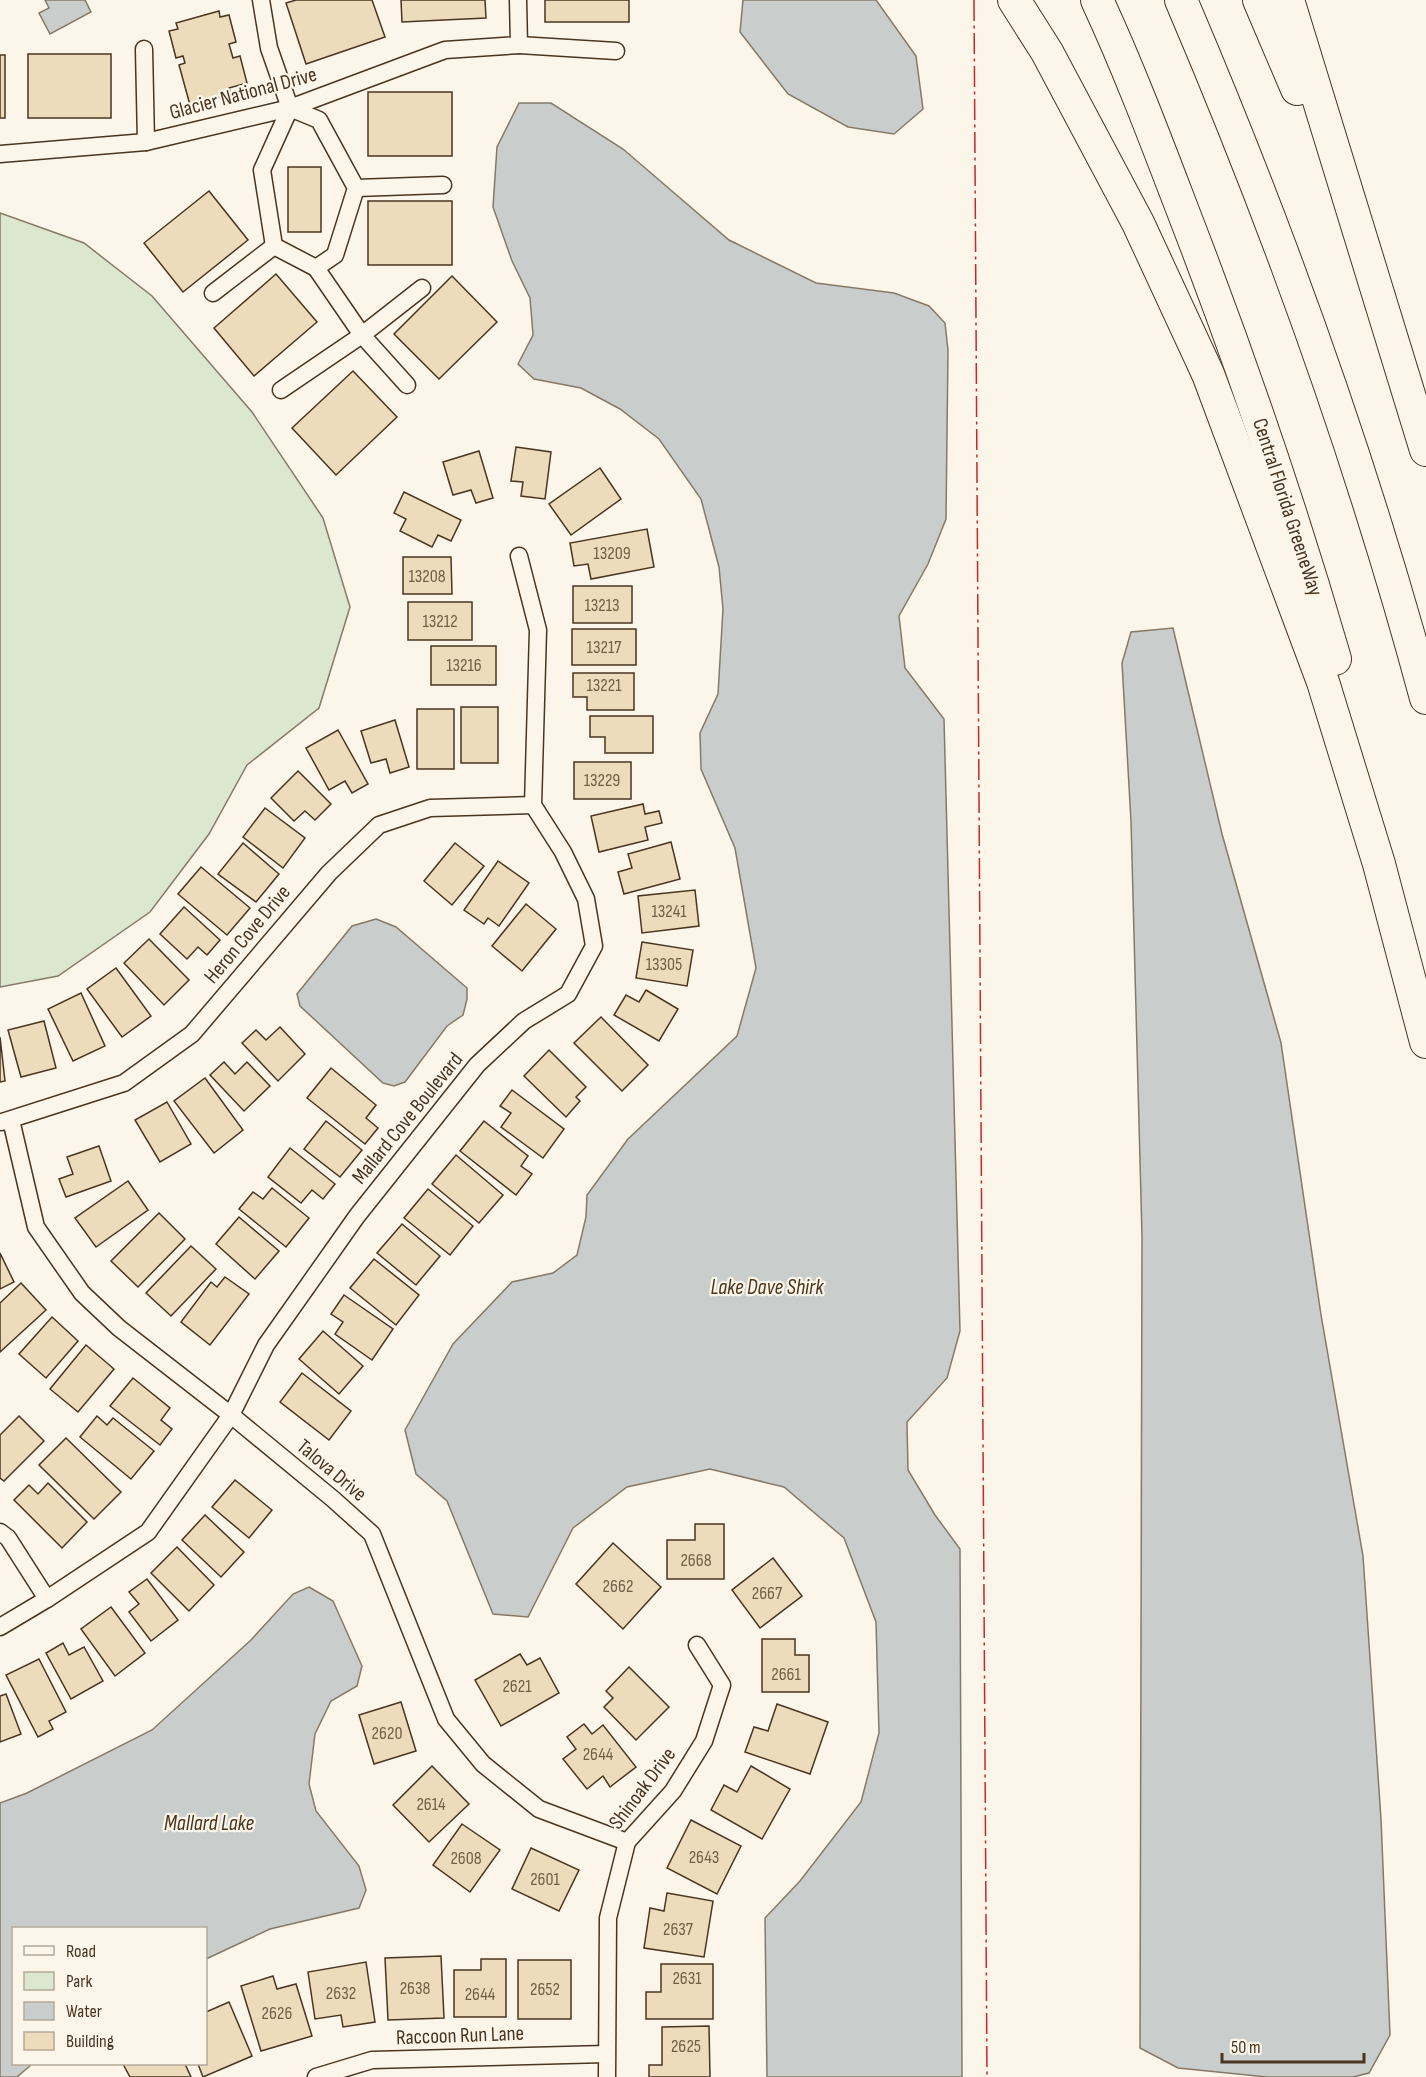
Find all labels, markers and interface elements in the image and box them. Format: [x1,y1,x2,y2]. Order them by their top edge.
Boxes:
street label: Glacier National Drive [167,62,320,125]
street label: Central Florida GreeneWay [1247,415,1328,599]
house number: 13209 [593,543,631,564]
house number: 13208 [408,566,446,587]
house number: 13213 [584,595,620,616]
house number: 13212 [422,611,458,632]
house number: 13217 [587,637,622,658]
house number: 13216 [446,655,482,676]
house number: 13221 [586,675,622,696]
house number: 13229 [584,770,620,791]
street label: Heron Cove Drive [199,880,296,989]
house number: 13241 [651,901,687,922]
house number: 13305 [646,954,682,975]
street label: Mallard Cove Boulevard [347,1048,468,1189]
water label: Lake Dave Shirk [710,1274,824,1301]
street label: Talova Drive [292,1434,372,1507]
house number: 2668 [680,1550,712,1571]
house number: 2662 [603,1576,633,1597]
house number: 2667 [752,1583,783,1604]
house number: 2661 [771,1664,801,1685]
house number: 2621 [502,1676,532,1697]
house number: 2620 [372,1723,402,1744]
street label: Shinoak Drive [604,1743,681,1834]
house number: 2644 [583,1744,614,1765]
house number: 2614 [416,1794,446,1815]
water label: Mallard Lake [164,1810,254,1837]
house number: 2643 [689,1847,719,1868]
house number: 2608 [450,1848,482,1869]
house number: 2601 [530,1869,561,1890]
house number: 2637 [663,1919,694,1940]
legend [12,1927,207,2065]
text: Road [66,1941,96,1962]
house number: 2631 [672,1968,702,1989]
text: Park [66,1971,92,1992]
house number: 2638 [400,1978,430,1999]
house number: 2652 [530,1979,560,2000]
house number: 2632 [326,1983,356,2004]
house number: 2644 [465,1984,496,2005]
text: Water [66,2001,102,2022]
house number: 2626 [262,2003,292,2024]
street label: Raccoon Run Lane [396,2021,524,2050]
scale bar [1222,2026,1364,2064]
text: Building [66,2031,114,2052]
house number: 2625 [671,2036,701,2057]
text: 50 m [1231,2037,1261,2058]

